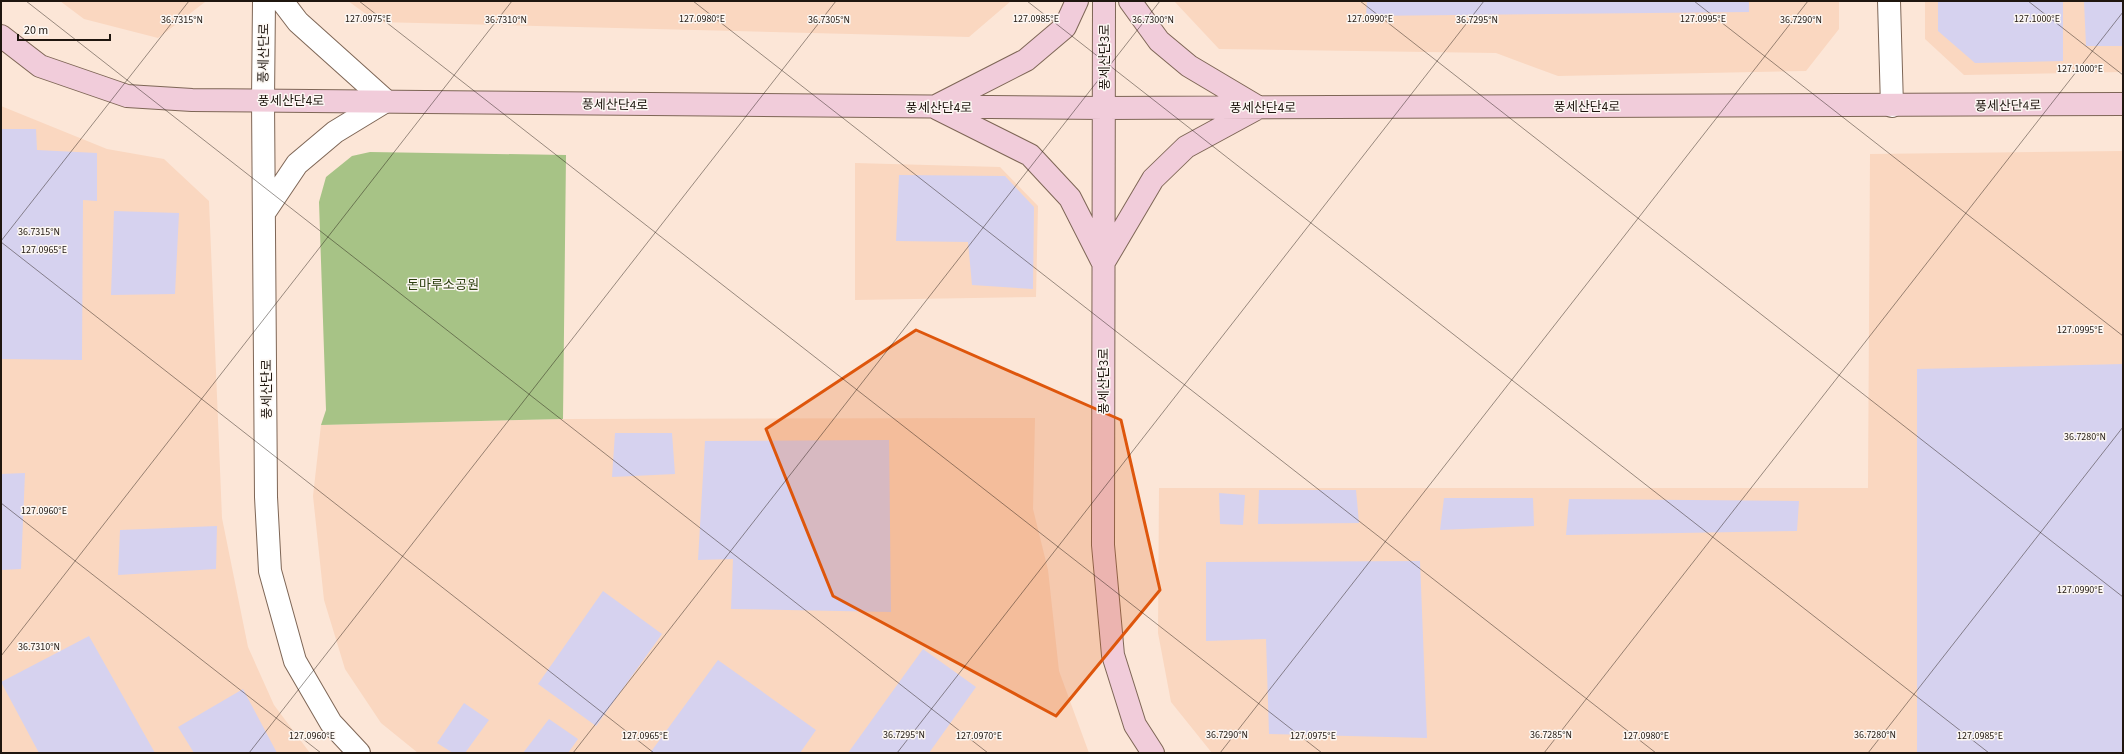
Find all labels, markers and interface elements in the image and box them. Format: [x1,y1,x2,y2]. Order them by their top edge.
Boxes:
text: 127.0975°E [345,12,391,26]
text: 127.0980°E [679,12,725,26]
text: 127.0985°E [1013,12,1059,26]
text: 127.0990°E [1347,12,1393,26]
text: 127.0995°E [1680,12,1726,26]
text: 127.1000°E [2014,12,2060,26]
text: 36.7315°N [161,13,203,27]
text: 36.7310°N [485,13,527,27]
text: 36.7305°N [808,13,850,27]
text: 36.7300°N [1132,13,1174,27]
text: 36.7295°N [1456,13,1498,27]
text: 36.7290°N [1780,13,1822,27]
scale bar [18,16,110,42]
text: 20 m [24,22,48,39]
street label: 풍세산단로 [254,23,274,83]
street label: 풍세산단3로 [1096,24,1114,90]
text: 127.1000°E [2057,62,2103,76]
street label: 풍세산단4로 [258,92,324,110]
street label: 풍세산단4로 [582,95,648,115]
street label: 풍세산단4로 [1975,96,2041,116]
street label: 풍세산단4로 [1554,98,1620,116]
street label: 풍세산단4로 [906,99,972,117]
street label: 풍세산단4로 [1230,99,1296,117]
text: 36.7315°N [18,225,60,239]
text: 127.0965°E [21,243,67,257]
park label: 돈마루소공원 [407,276,479,294]
text: 127.0995°E [2057,323,2103,337]
street label: 풍세산단3로 [1095,348,1113,414]
street label: 풍세산단로 [258,359,276,419]
text: 36.7280°N [2064,430,2106,444]
text: 127.0960°E [21,504,67,518]
text: 127.0990°E [2057,583,2103,597]
text: 36.7310°N [18,640,60,654]
text: 36.7295°N [883,728,925,742]
text: 36.7290°N [1206,728,1248,742]
text: 36.7285°N [1530,728,1572,742]
text: 36.7280°N [1854,728,1896,742]
text: 127.0960°E [289,729,335,743]
text: 127.0965°E [622,729,668,743]
text: 127.0970°E [956,729,1002,743]
text: 127.0975°E [1290,729,1336,743]
text: 127.0980°E [1623,729,1669,743]
text: 127.0985°E [1957,729,2003,743]

